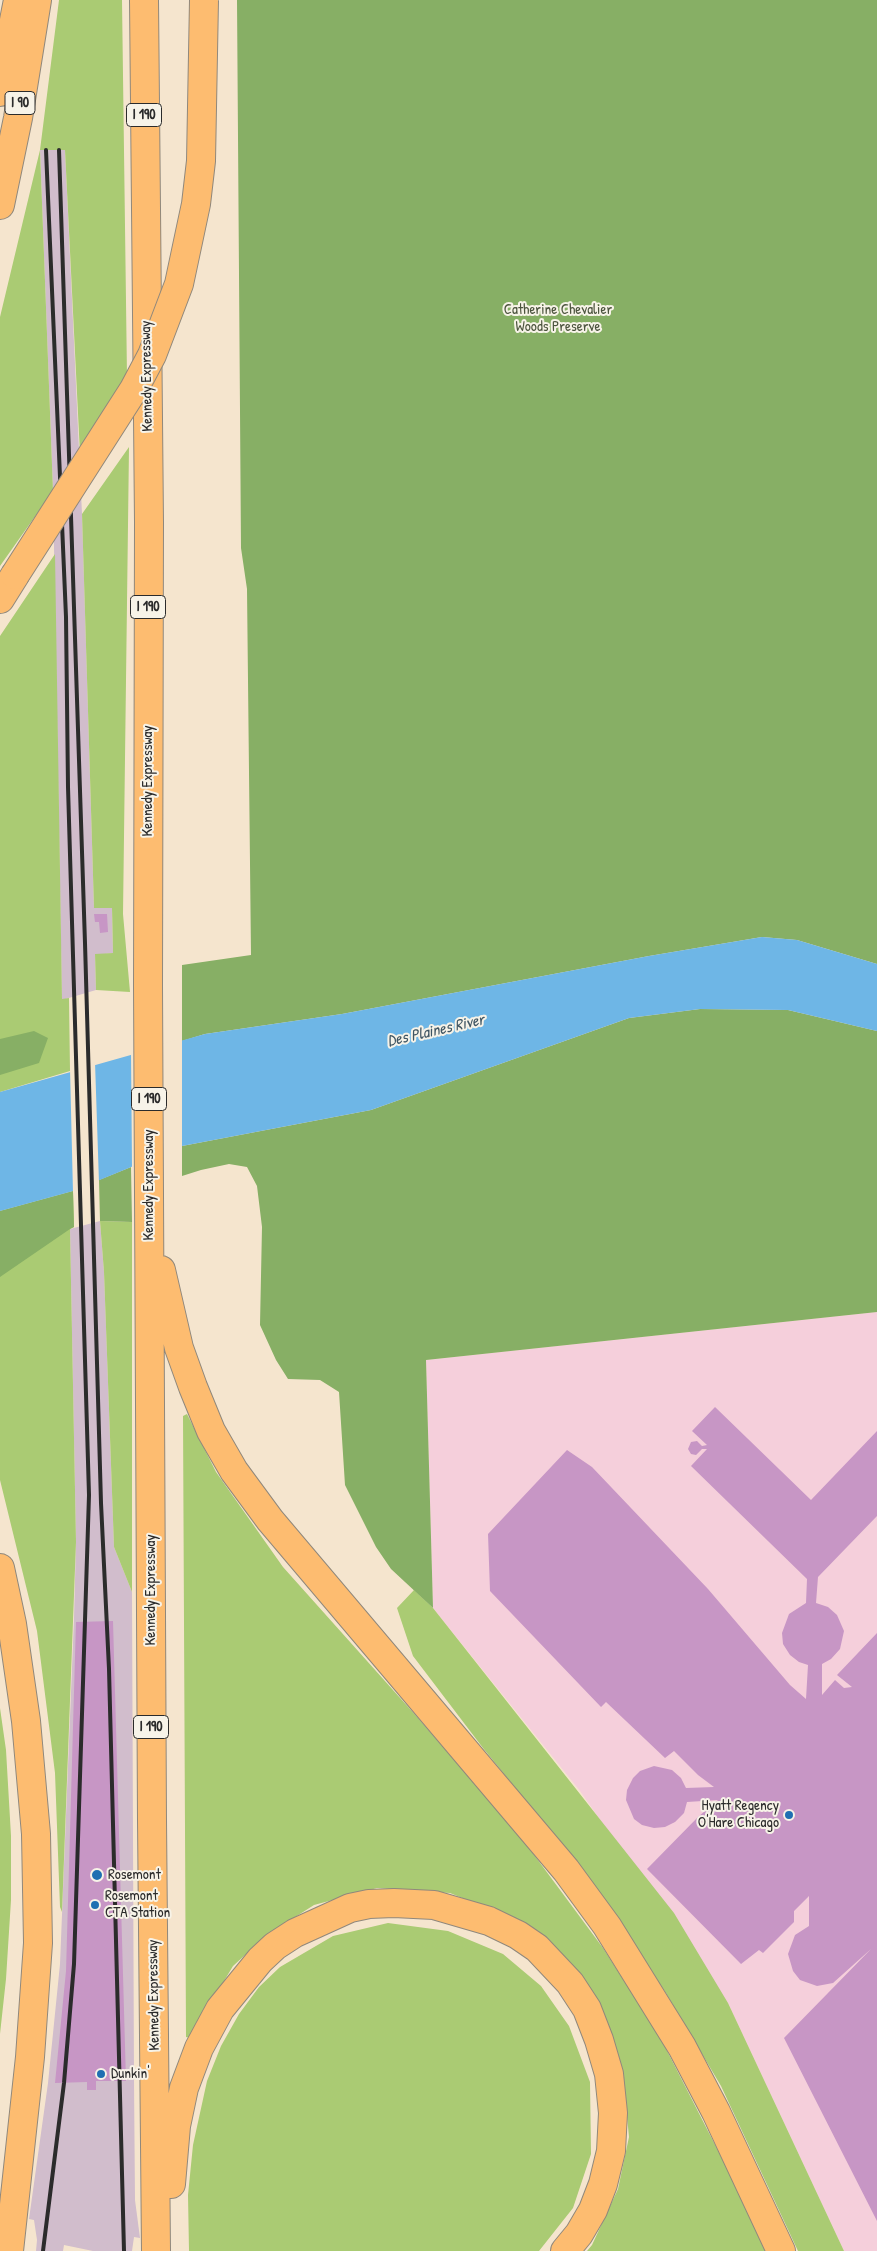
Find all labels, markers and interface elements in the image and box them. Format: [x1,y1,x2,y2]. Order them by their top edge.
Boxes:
road number: I 90 [5,92,35,115]
road number: I 190 [126,104,162,126]
park label: Catherine Chevalier Woods Preserve [504,301,612,336]
street label: Kennedy Expressway [137,320,157,432]
road number: I 190 [130,596,166,618]
street label: Kennedy Expressway [139,725,157,837]
water label: Des Plaines River [386,1011,486,1051]
road number: I 190 [132,1088,166,1110]
street label: Kennedy Expressway [140,1129,158,1241]
street label: Kennedy Expressway [142,1534,160,1646]
road number: I 190 [134,1715,168,1738]
place label: Hyatt Regency O'Hare Chicago [698,1797,779,1832]
marker: Hyatt Regency O'Hare Chicago [783,1809,795,1821]
place label: Rosemont [108,1866,161,1884]
marker: Rosemont [90,1868,104,1882]
place label: Rosemont CTA Station [105,1887,170,1922]
marker: Rosemont CTA Station [89,1899,101,1911]
street label: Kennedy Expressway [144,1939,164,2051]
place label: Dunkin' [111,2065,150,2083]
marker: Dunkin' [95,2068,107,2080]

